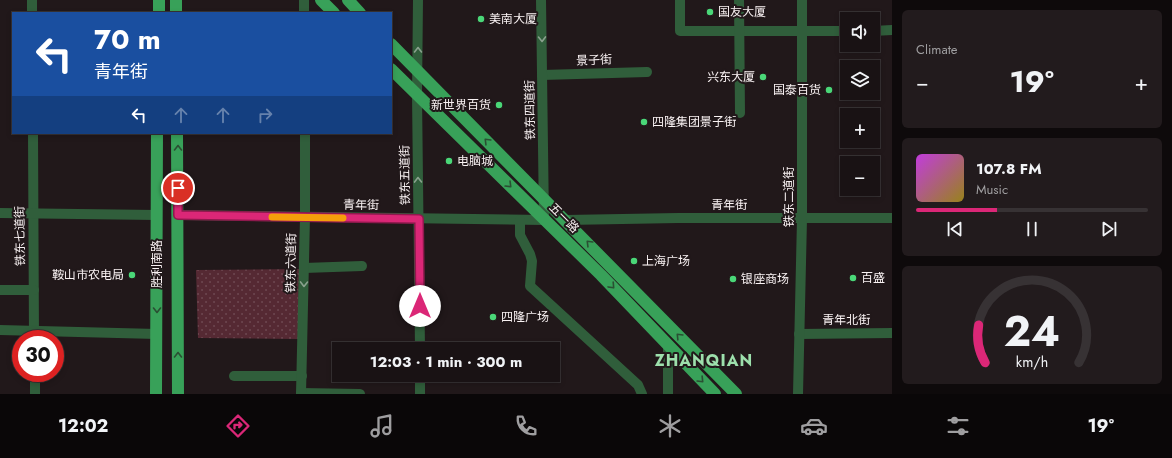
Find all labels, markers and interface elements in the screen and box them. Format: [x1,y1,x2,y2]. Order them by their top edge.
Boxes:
place label: 国友大厦 [718,3,766,21]
marker: 国友大厦 [705,7,715,17]
place label: 美南大厦 [489,10,537,28]
map controls [840,12,880,196]
button: sound [840,12,880,52]
marker: 美南大厦 [476,14,486,24]
text: 70 m [94,19,161,60]
icon: left [28,28,80,80]
one-way arrow [538,36,546,42]
text: Climate [916,40,957,59]
one-way arrow [414,47,422,53]
street label: 景子街 [576,50,612,70]
text: 青年街 [94,59,148,85]
button: layers [840,60,880,100]
text: 19° [1010,60,1054,103]
text: − [916,66,929,98]
text: + [1134,66,1148,98]
place label: 兴东大厦 [707,68,755,86]
marker: 兴东大厦 [758,72,768,82]
street label: 铁东四道街 [520,80,540,140]
place label: 国泰百货 [773,81,821,99]
marker: 国泰百货 [824,85,834,95]
place label: 新世界百货 [431,96,491,114]
marker: 新世界百货 [494,100,504,110]
icon: left [128,104,150,126]
icon: ahead [170,104,192,126]
icon: ahead [212,104,234,126]
icon: right [254,104,276,126]
button: + [840,108,880,148]
place label: 四隆集团景子街 [652,113,736,131]
marker: 四隆集团景子街 [639,117,649,127]
one-way arrow [484,138,492,146]
one-way arrow [174,145,182,151]
street label: 铁东五道街 [395,145,415,205]
place label: 电脑城 [457,152,493,170]
marker: 电脑城 [444,156,454,166]
button: − [840,156,880,196]
text: 107.8 FM [976,158,1042,180]
street label: 铁东二道街 [780,167,798,227]
pin [161,171,195,205]
icon: arrive [167,177,189,199]
one-way arrow [414,177,423,183]
one-way arrow [504,180,512,188]
text: Music [976,180,1008,199]
street label: 青年街 [343,196,379,214]
street label: 青年街 [711,196,747,214]
street label: 五一路 [545,199,583,237]
street label: 铁东七道街 [10,206,30,266]
icon: previous [944,218,966,240]
icon: pause [1021,218,1043,240]
icon: next [1098,218,1120,240]
street label: 铁东六道街 [281,233,301,293]
street label: 胜利南路 [148,240,166,288]
one-way arrow [586,240,593,248]
place label: 上海广场 [642,252,690,270]
marker: 上海广场 [629,256,639,266]
place label: 鞍山市农电局 [52,266,124,284]
place label: 百盛 [861,269,885,287]
marker: 鞍山市农电局 [127,270,137,280]
place label: 银座商场 [741,270,789,288]
marker: 百盛 [848,273,858,283]
marker: 银座商场 [728,274,738,284]
one-way arrow [300,281,308,287]
one-way arrow [607,281,614,289]
position arrow [399,285,441,327]
text: 24 [1004,301,1060,362]
one-way arrow [153,307,161,313]
place label: 四隆广场 [501,308,549,326]
street label: 青年北街 [822,311,870,329]
marker: 四隆广场 [488,312,498,322]
speed limit sign: 30 [12,330,64,382]
one-way arrow [677,333,684,341]
district label: ZHANQIAN [655,349,753,372]
text: 12:03 · 1 min · 300 m [370,351,522,373]
one-way arrow [174,352,182,358]
text: km/h [1016,352,1048,372]
one-way arrow [696,375,704,383]
icon: directions [224,412,252,440]
icon: music [368,412,396,440]
icon: phone [512,412,540,440]
icon: climate [656,412,684,440]
icon: car [800,412,828,440]
icon: filters [944,412,972,440]
text: 12:02 [58,413,108,439]
text: 19° [1087,413,1114,439]

